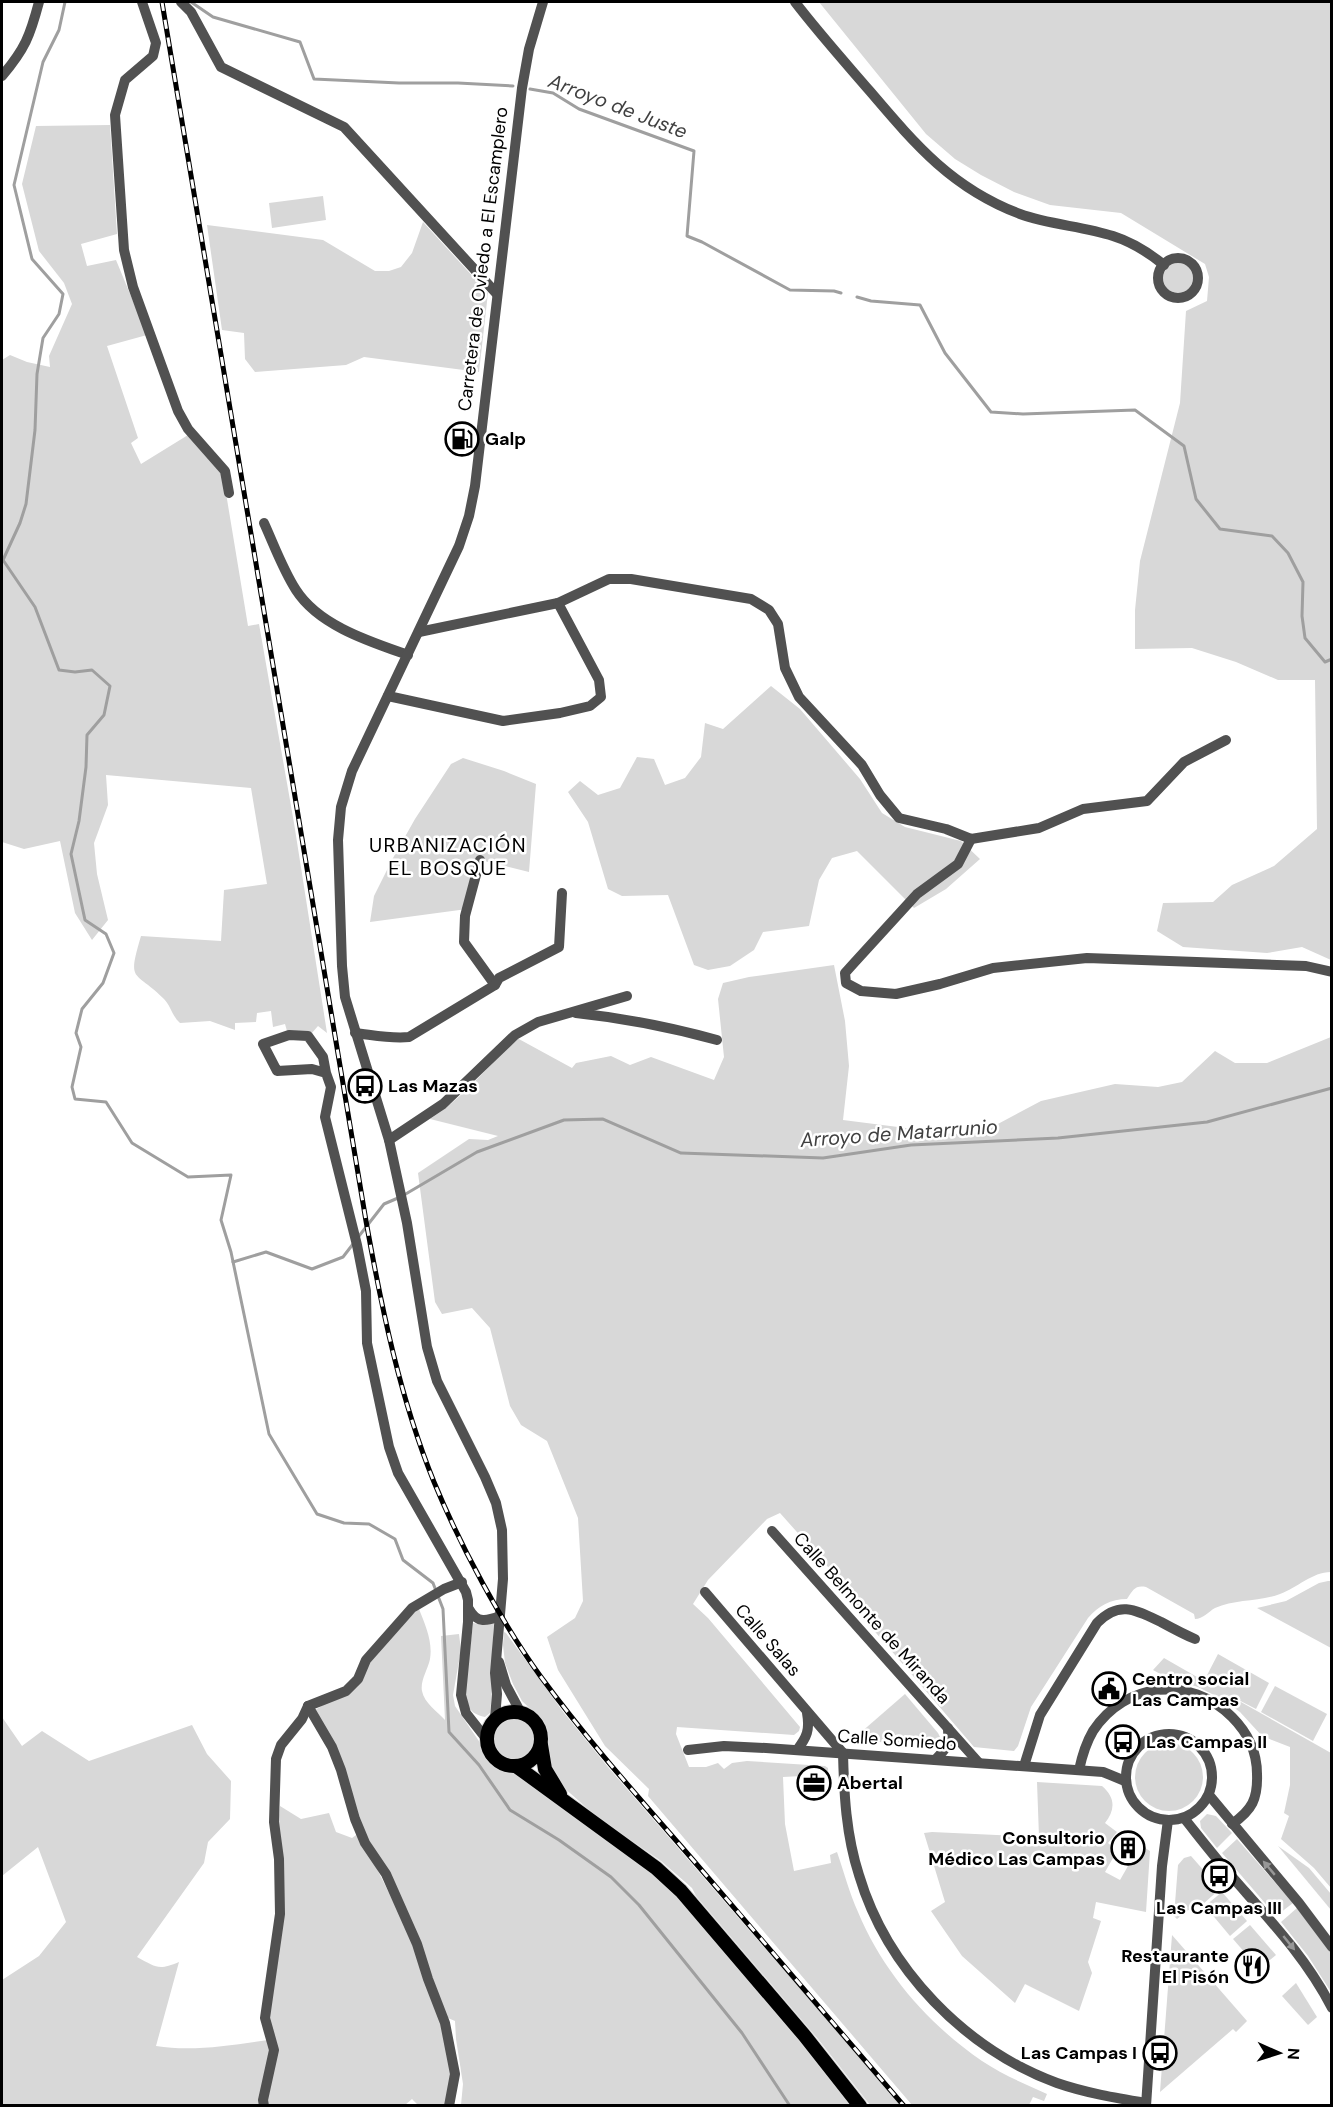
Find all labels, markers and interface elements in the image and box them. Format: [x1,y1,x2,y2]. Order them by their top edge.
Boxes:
water label: Arroyo de Juste [544,67,691,144]
street label: Carretera de Oviedo a El Escamplero [452,106,514,412]
fuel station icon: Galp [444,421,480,457]
place label: Galp [485,427,526,451]
district label: URBANIZACIÓN EL BOSQUE [369,832,527,881]
bus stop icon: Las Mazas [347,1068,383,1104]
place label: Las Mazas [388,1074,478,1098]
water label: Arroyo de Matarrunio [798,1113,999,1153]
street label: Calle Belmonte de Miranda [788,1527,956,1709]
street label: Calle Salas [730,1599,806,1681]
place label: Centro social Las Campas [1132,1667,1249,1712]
public building icon: Centro social Las Campas [1091,1671,1127,1707]
street label: Calle Somiedo [837,1724,957,1756]
bus stop icon: Las Campas II [1105,1724,1141,1760]
place label: Las Campas II [1146,1730,1267,1754]
office icon: Abertal [796,1765,832,1801]
place label: Abertal [837,1771,903,1795]
place label: Consultorio Médico Las Campas [928,1826,1105,1871]
building icon: Consultorio Médico Las Campas [1110,1830,1146,1866]
bus stop icon: Las Campas III [1201,1858,1237,1894]
one-way arrow [1263,1861,1276,1876]
place label: Las Campas III [1156,1896,1282,1920]
one-way arrow [1283,1935,1295,1950]
place label: Restaurante El Pisón [1121,1944,1229,1989]
restaurant icon: Restaurante El Pisón [1234,1948,1270,1984]
north arrow [1249,2023,1309,2083]
bus stop icon: Las Campas I [1142,2035,1178,2071]
place label: Las Campas I [1021,2041,1137,2065]
text: N [1283,2047,1304,2060]

